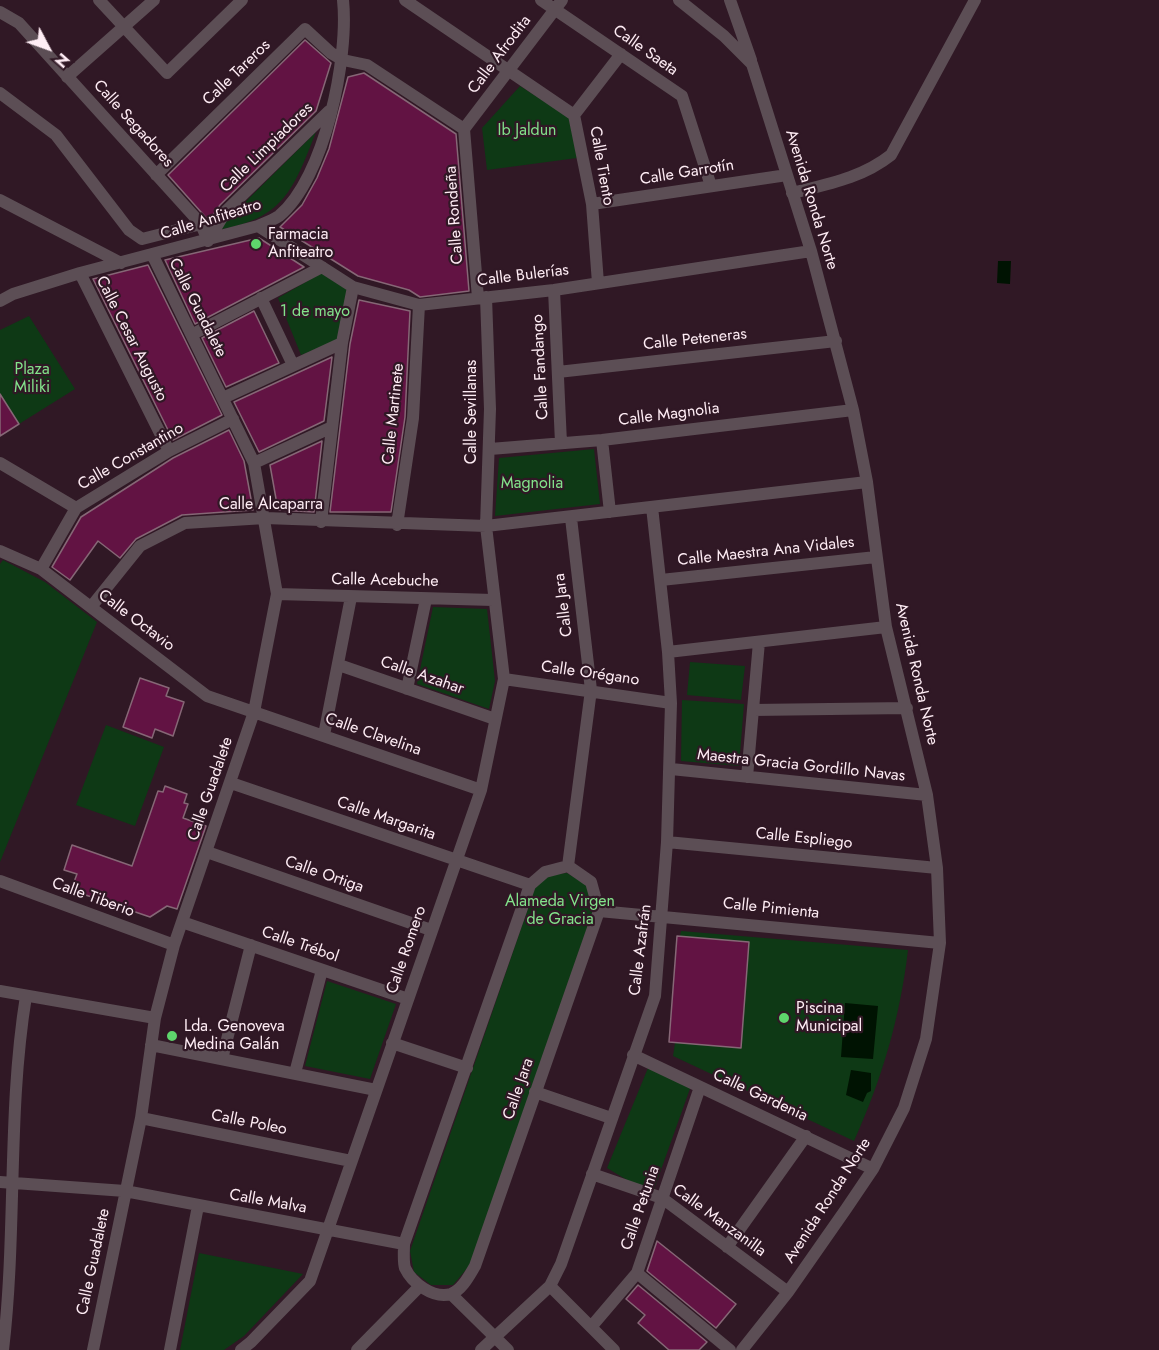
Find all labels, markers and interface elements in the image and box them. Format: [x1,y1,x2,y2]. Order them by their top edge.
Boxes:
street label: Calle Afrodita [464,12,536,98]
north arrow [18,18,78,78]
street label: Calle Saeta [609,22,681,80]
street label: Calle Tareros [199,36,275,110]
text: N [49,48,75,72]
street label: Calle Segadores [89,76,177,172]
street label: Calle Limpiadores [217,99,317,197]
park label: Ib Jaldun [498,121,556,141]
street label: Calle Tiento [585,125,617,207]
street label: Avenida Ronda Norte [781,128,841,272]
street label: Calle Garrotín [639,156,735,190]
street label: Calle Rondeña [442,165,468,265]
street label: Calle Anfiteatro [158,196,264,244]
place label: Farmacia Anfiteatro [268,225,333,263]
marker: Farmacia Anfiteatro [249,237,263,251]
street label: Calle Guadalete [164,255,230,361]
street label: Calle Bulerías [476,261,570,291]
street label: Calle Cesar Augusto [91,273,171,405]
park label: 1 de mayo [280,302,350,322]
street label: Calle Fandango [529,314,553,420]
street label: Calle Peteneras [642,325,748,355]
park label: Plaza Miliki [14,360,50,398]
street label: Calle Sevillanas [462,360,482,464]
street label: Calle Martinete [379,362,409,466]
street label: Calle Magnolia [617,399,721,431]
street label: Calle Constantino [75,419,187,495]
park label: Magnolia [501,474,563,494]
street label: Calle Alcaparra [219,495,323,515]
street label: Calle Maestra Ana Vidales [677,533,855,571]
street label: Calle Acebuche [331,570,439,592]
street label: Calle Jara [551,572,577,638]
street label: Calle Octavio [94,586,178,656]
street label: Avenida Ronda Norte [890,601,942,747]
street label: Calle Azahar [378,653,466,699]
street label: Calle Orégano [540,658,640,690]
street label: Calle Clavelina [322,710,424,760]
street label: Calle Guadalete [184,735,238,843]
street label: Maestra Gracia Gordillo Navas [696,746,906,786]
street label: Calle Margarita [334,793,438,845]
street label: Calle Espliego [755,824,853,854]
street label: Calle Ortiga [282,853,366,897]
street label: Calle Tiberio [49,874,137,922]
park label: Alameda Virgen de Gracia [505,892,615,930]
street label: Calle Pimienta [722,894,820,924]
street label: Calle Azafrán [626,903,656,997]
street label: Calle Romero [383,904,431,996]
street label: Calle Trébol [259,923,341,967]
place label: Piscina Municipal [796,999,862,1037]
marker: Piscina Municipal [777,1011,791,1025]
place label: Lda. Genoveva Medina Galán [184,1017,285,1055]
marker: Lda. Genoveva Medina Galán [165,1029,179,1043]
street label: Calle Jara [500,1056,538,1122]
street label: Calle Gardenia [710,1066,810,1126]
street label: Calle Poleo [210,1106,288,1140]
street label: Avenida Ronda Norte [780,1135,876,1267]
street label: Calle Petunia [618,1163,664,1253]
street label: Calle Manzanilla [669,1181,769,1261]
street label: Calle Malva [228,1186,308,1218]
street label: Calle Guadalete [73,1207,115,1317]

